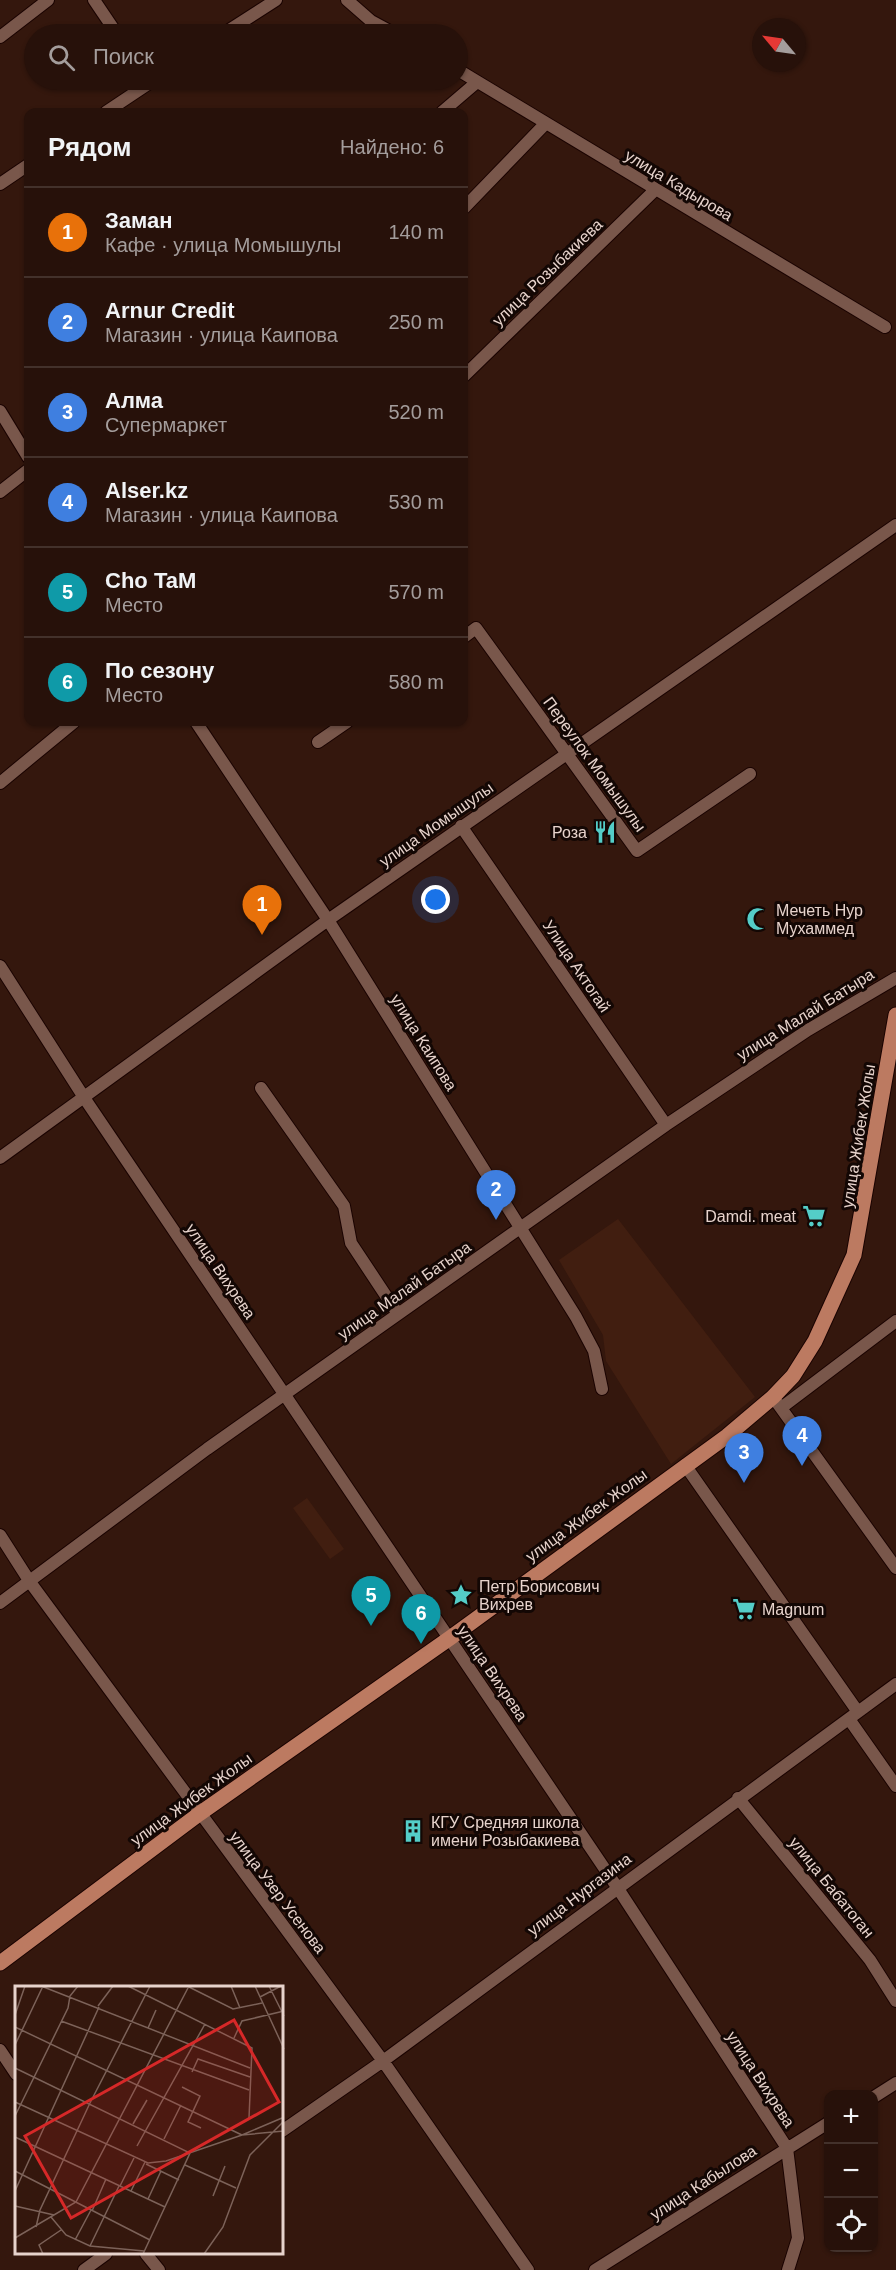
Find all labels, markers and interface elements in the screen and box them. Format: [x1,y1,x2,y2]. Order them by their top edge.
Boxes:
north arrow [752,18,806,72]
search box [24,24,468,90]
icon: search [45,41,78,74]
text: Поиск [93,44,154,69]
text: Рядом [48,132,131,162]
text: Найдено: 6 [340,136,444,158]
street label: улица Кадырова [622,147,736,224]
text: Заман [105,208,173,233]
street label: улица Розыбакиева [489,216,606,329]
text: 1 [62,221,73,243]
text: 140 m [388,221,444,243]
text: Кафе · улица Момышулы [105,234,341,256]
text: Arnur Credit [105,298,235,323]
text: 2 [62,311,73,333]
text: 250 m [388,311,444,333]
text: Магазин · улица Каипова [105,324,338,346]
text: Алма [105,388,163,413]
text: 3 [62,401,73,423]
text: 520 m [388,401,444,423]
text: Супермаркет [105,414,227,436]
text: Alser.kz [105,478,188,503]
text: 4 [62,491,73,513]
text: 530 m [388,491,444,513]
text: Магазин · улица Каипова [105,504,338,526]
text: Cho TaM [105,568,196,593]
text: 5 [62,581,73,603]
text: 570 m [388,581,444,603]
text: Место [105,594,163,616]
text: По сезону [105,658,214,683]
text: 6 [62,671,73,693]
text: 580 m [388,671,444,693]
text: Место [105,684,163,706]
street label: Переулок Момышулы [540,694,649,835]
street label: улица Момышулы [376,779,496,870]
restaurant icon: Роза [592,819,618,845]
place label: Роза [552,824,587,841]
your location [421,885,450,914]
pin: 1 [242,886,282,935]
place label: Мечеть Нур Мухаммед [776,902,863,937]
mosque icon: Мечеть Нур Мухаммед [745,906,771,932]
street label: Улица Актогай [540,917,614,1015]
street label: улица Малай Батыра [734,965,877,1064]
street label: улица Каипова [387,991,460,1094]
street label: улица Жибек Жолы [839,1063,878,1209]
pin: 2 [476,1170,516,1220]
supermarket icon: Damdi. meat [801,1203,827,1229]
place label: Damdi. meat [705,1208,797,1225]
street label: улица Вихрева [182,1220,259,1322]
street label: улица Малай Батыра [335,1238,474,1343]
pin: 4 [782,1416,822,1466]
pin: 3 [724,1434,764,1483]
street label: улица Жибек Жолы [522,1466,650,1565]
pin: 5 [352,1576,391,1626]
place label: Петр Борисович Вихрев [479,1578,600,1613]
place icon: Петр Борисович Вихрев [448,1582,474,1608]
pin: 6 [402,1594,440,1644]
supermarket icon: Magnum [731,1596,757,1622]
place label: Magnum [762,1601,824,1618]
street label: улица Вихрева [454,1622,531,1724]
street label: улица Жибек Жолы [127,1750,255,1849]
place label: КГУ Средняя школа имени Розыбакиева [431,1814,579,1849]
building icon: КГУ Средняя школа имени Розыбакиева [400,1818,426,1844]
street label: улица Узер Усенова [226,1828,329,1957]
street label: улица Бабатоган [786,1834,877,1941]
street label: улица Нургазина [524,1850,634,1939]
inset map [15,1986,284,2255]
street label: улица Вихрева [723,2028,798,2131]
map controls [824,2090,878,2252]
button: + [824,2090,878,2144]
street label: улица Кабылова [647,2142,760,2223]
button: − [824,2144,878,2198]
button: locate [824,2198,878,2252]

